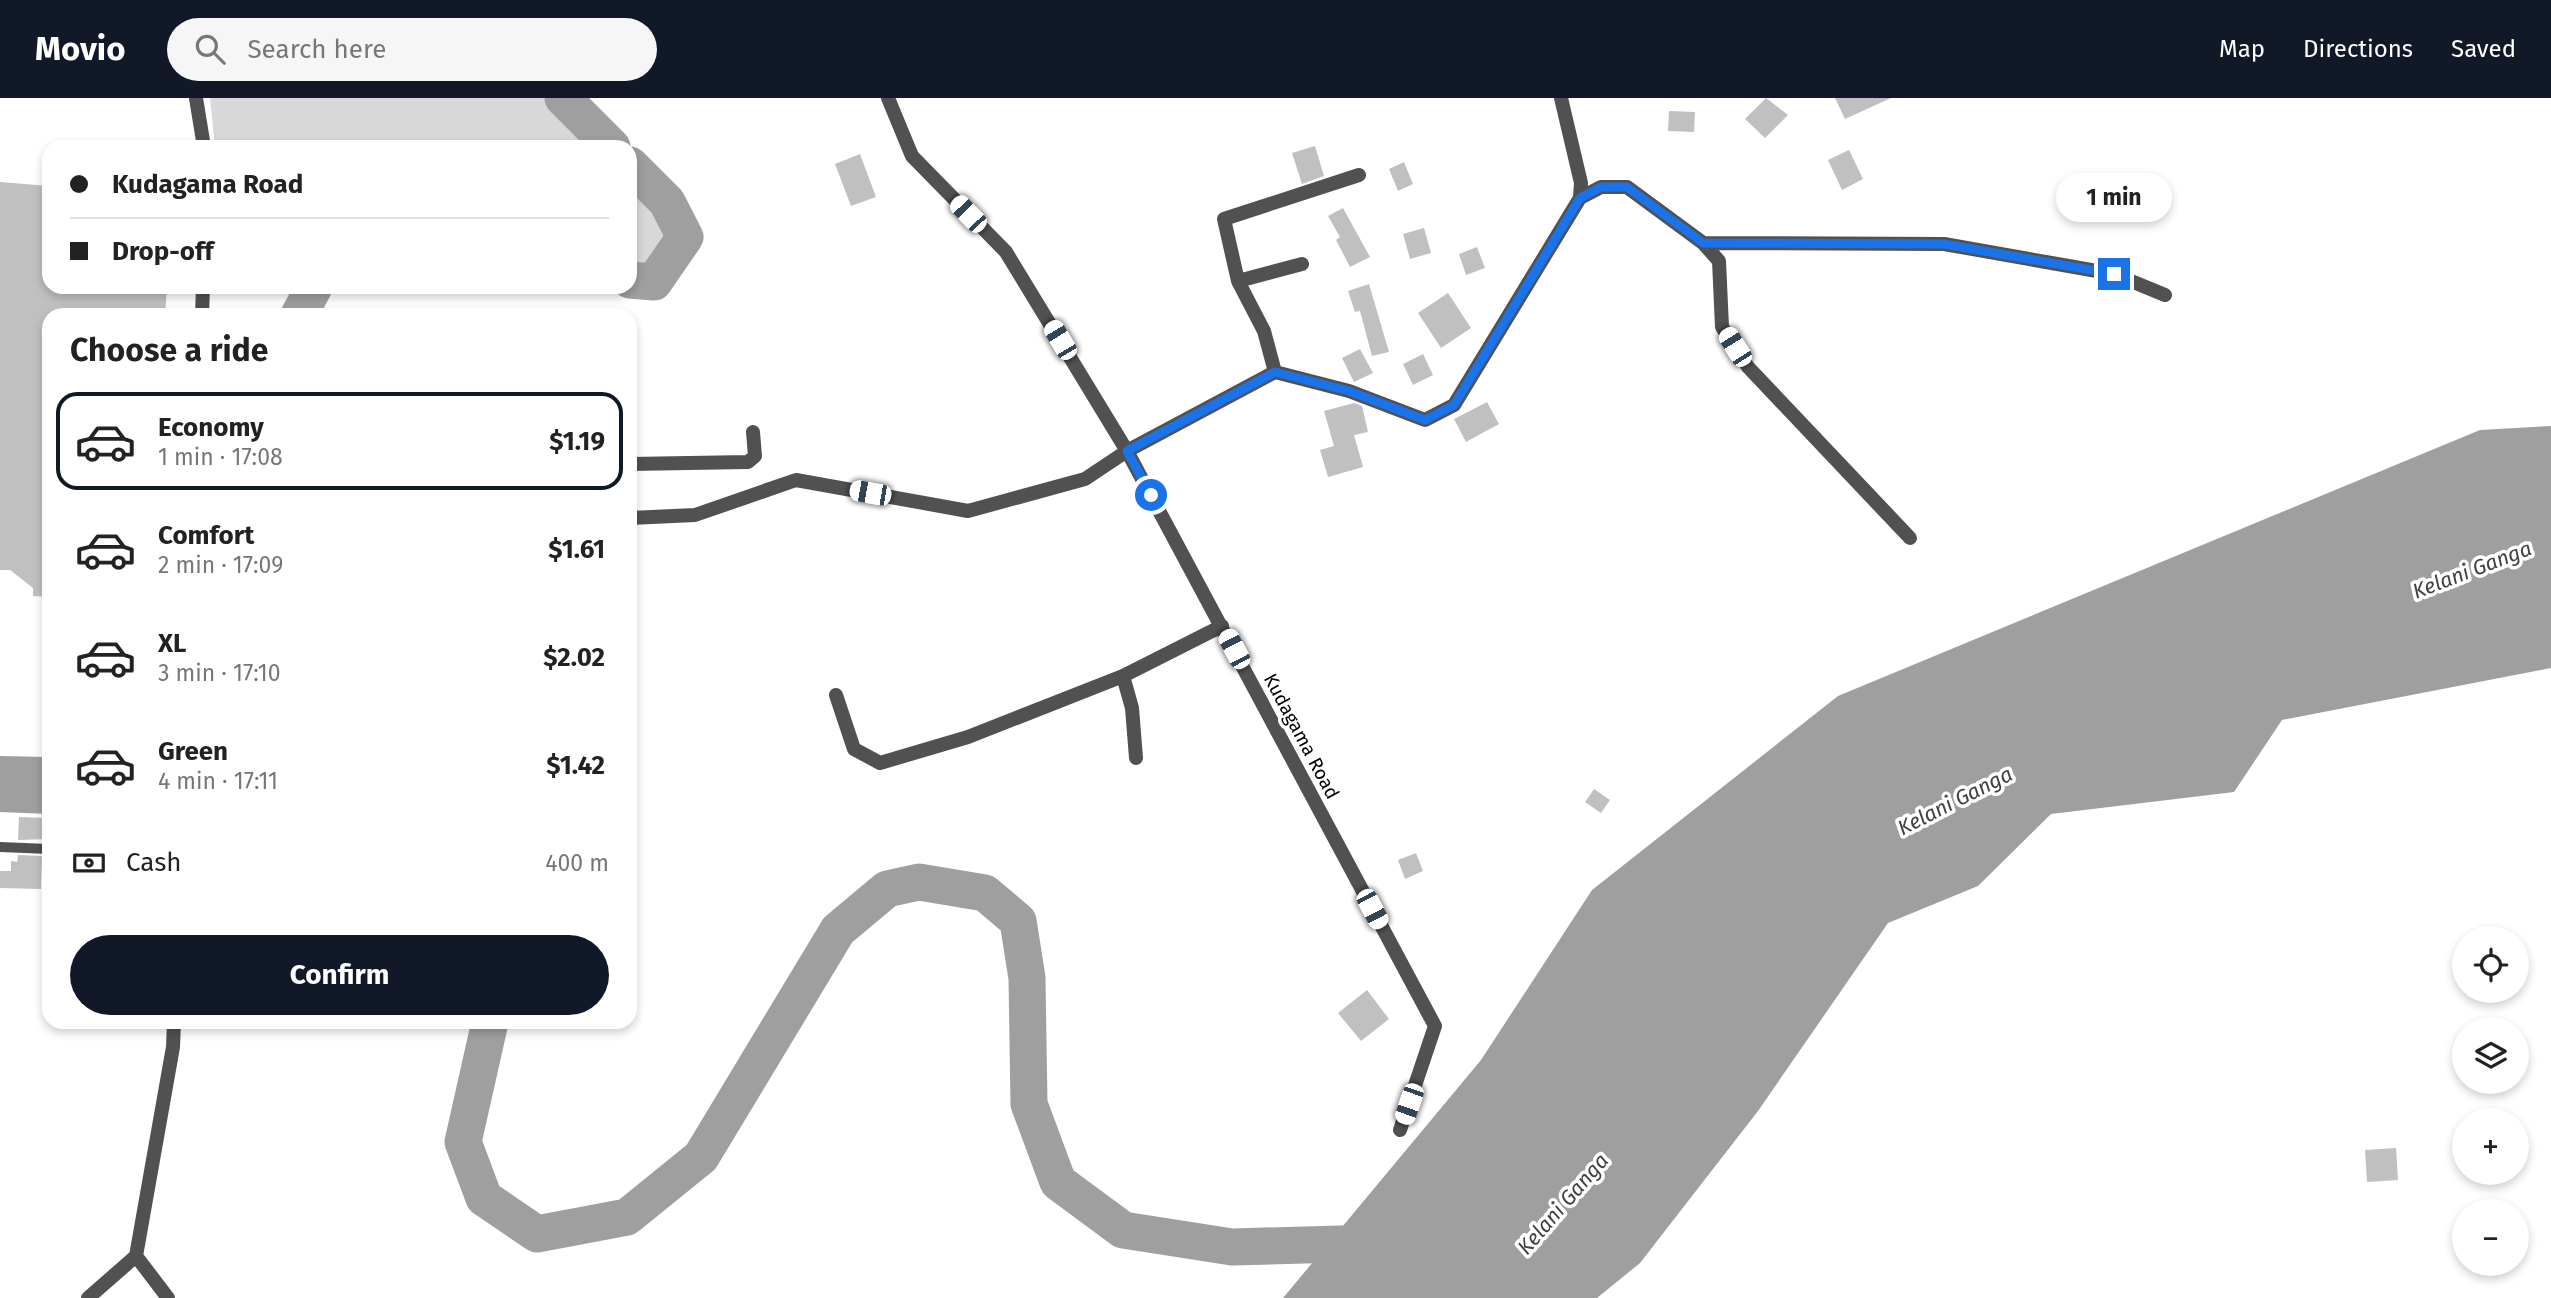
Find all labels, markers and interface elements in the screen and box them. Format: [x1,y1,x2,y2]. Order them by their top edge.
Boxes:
search box [167,18,657,81]
text: Movio [35,29,125,69]
icon: search [191,30,229,68]
text: Search here [247,34,386,65]
text: Map [2219,35,2265,63]
text: Directions [2303,35,2413,63]
text: Saved [2451,35,2516,63]
text: Kudagama Road [112,169,303,200]
callout: 1 min [2056,172,2172,222]
text: 1 min [2086,183,2142,211]
car [946,192,991,236]
text: Drop-off [112,236,214,267]
route end [2098,258,2130,290]
car [1041,317,1080,363]
car [1715,324,1756,370]
text: Choose a ride [70,331,268,369]
icon: car [74,410,137,473]
text: Economy [158,412,264,443]
text: $1.19 [549,426,605,457]
text: 1 min · 17:08 [158,443,283,471]
car [848,479,893,507]
route start [1135,479,1167,511]
icon: car [74,518,137,581]
text: Comfort [158,520,254,551]
text: $1.61 [548,534,605,565]
water label: Kelani Ganga [2409,535,2535,605]
text: 2 min · 17:09 [158,551,283,579]
icon: car [74,626,137,689]
car [1215,626,1254,672]
text: XL [158,628,186,659]
text: $2.02 [543,642,605,673]
text: 3 min · 17:10 [158,659,281,687]
street label: Kudagama Road [1259,670,1344,803]
icon: car [74,734,137,797]
text: Green [158,736,228,767]
text: $1.42 [546,750,605,781]
water label: Kelani Ganga [1893,761,2017,841]
text: 4 min · 17:11 [158,767,278,795]
icon: cash [70,844,108,882]
text: Cash [126,847,182,878]
text: 400 m [545,849,609,877]
car [1353,886,1392,932]
map controls [2452,926,2529,1276]
button: locate [2452,926,2529,1003]
button: Confirm [70,935,609,1015]
button: layers [2452,1017,2529,1094]
car [1393,1081,1426,1127]
button: + [2452,1108,2529,1185]
water label: Kelani Ganga [1512,1148,1614,1260]
button: − [2452,1199,2529,1276]

